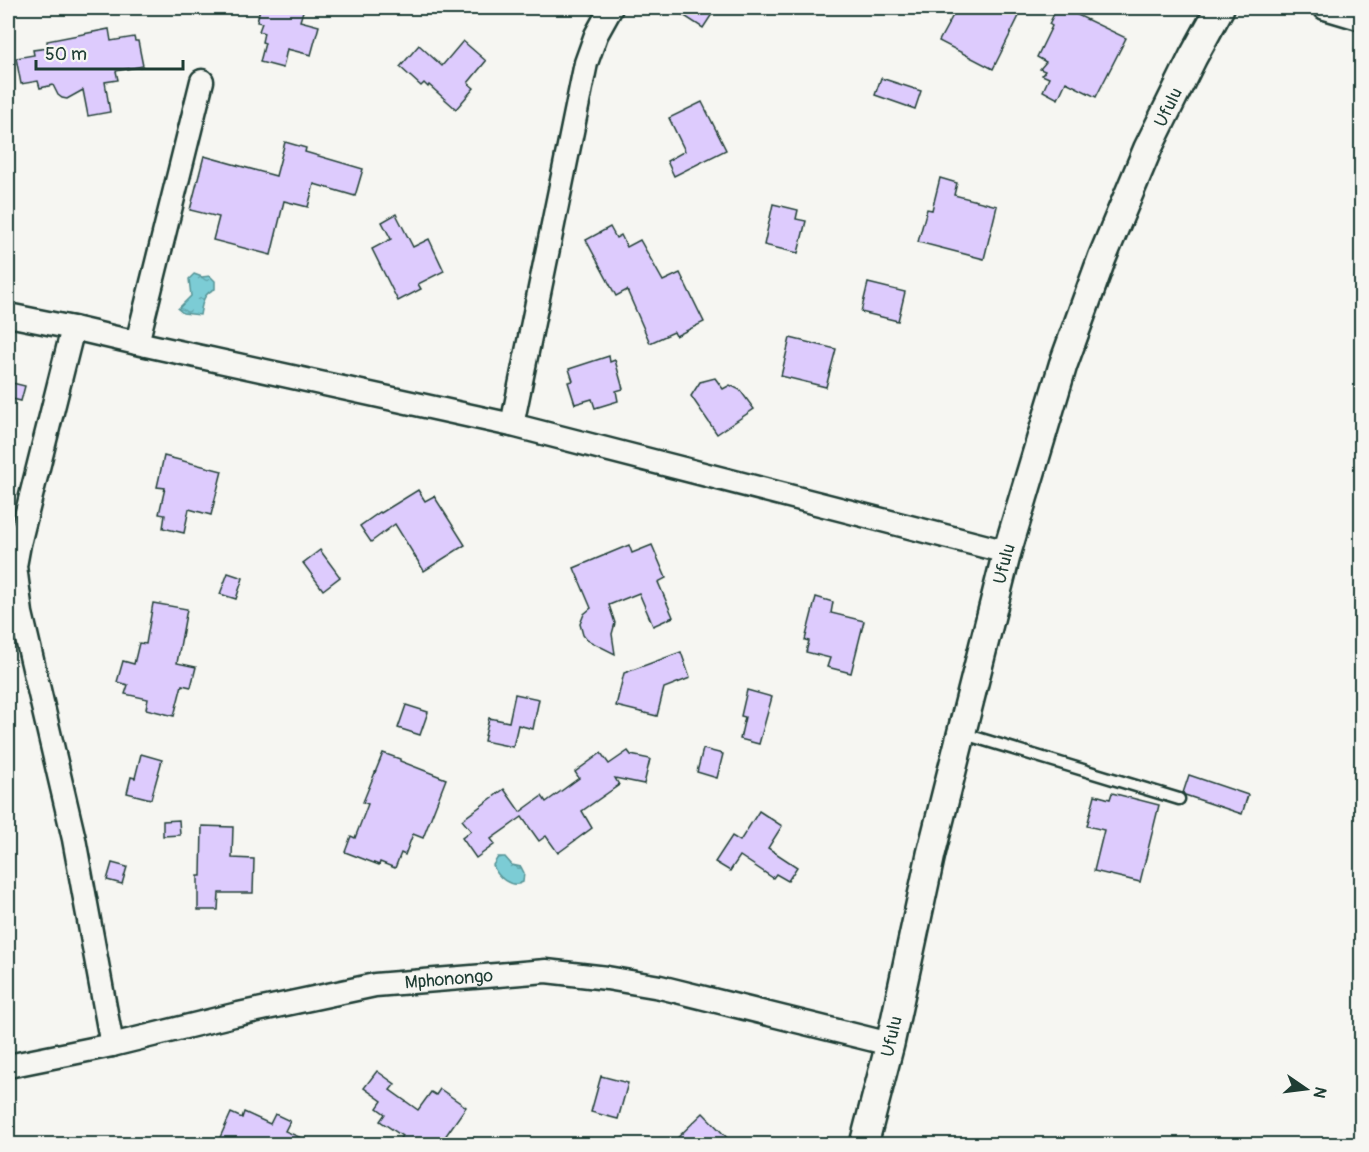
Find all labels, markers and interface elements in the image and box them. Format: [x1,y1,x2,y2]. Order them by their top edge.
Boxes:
scale bar [36,33,183,71]
text: 50 m [45,43,87,66]
street label: Ufulu [1149,84,1188,131]
street label: Ufulu [988,541,1021,587]
street label: Mphonongo [404,964,494,995]
street label: Ufulu [876,1014,908,1059]
north arrow [1276,1059,1336,1119]
text: N [1309,1085,1331,1100]

